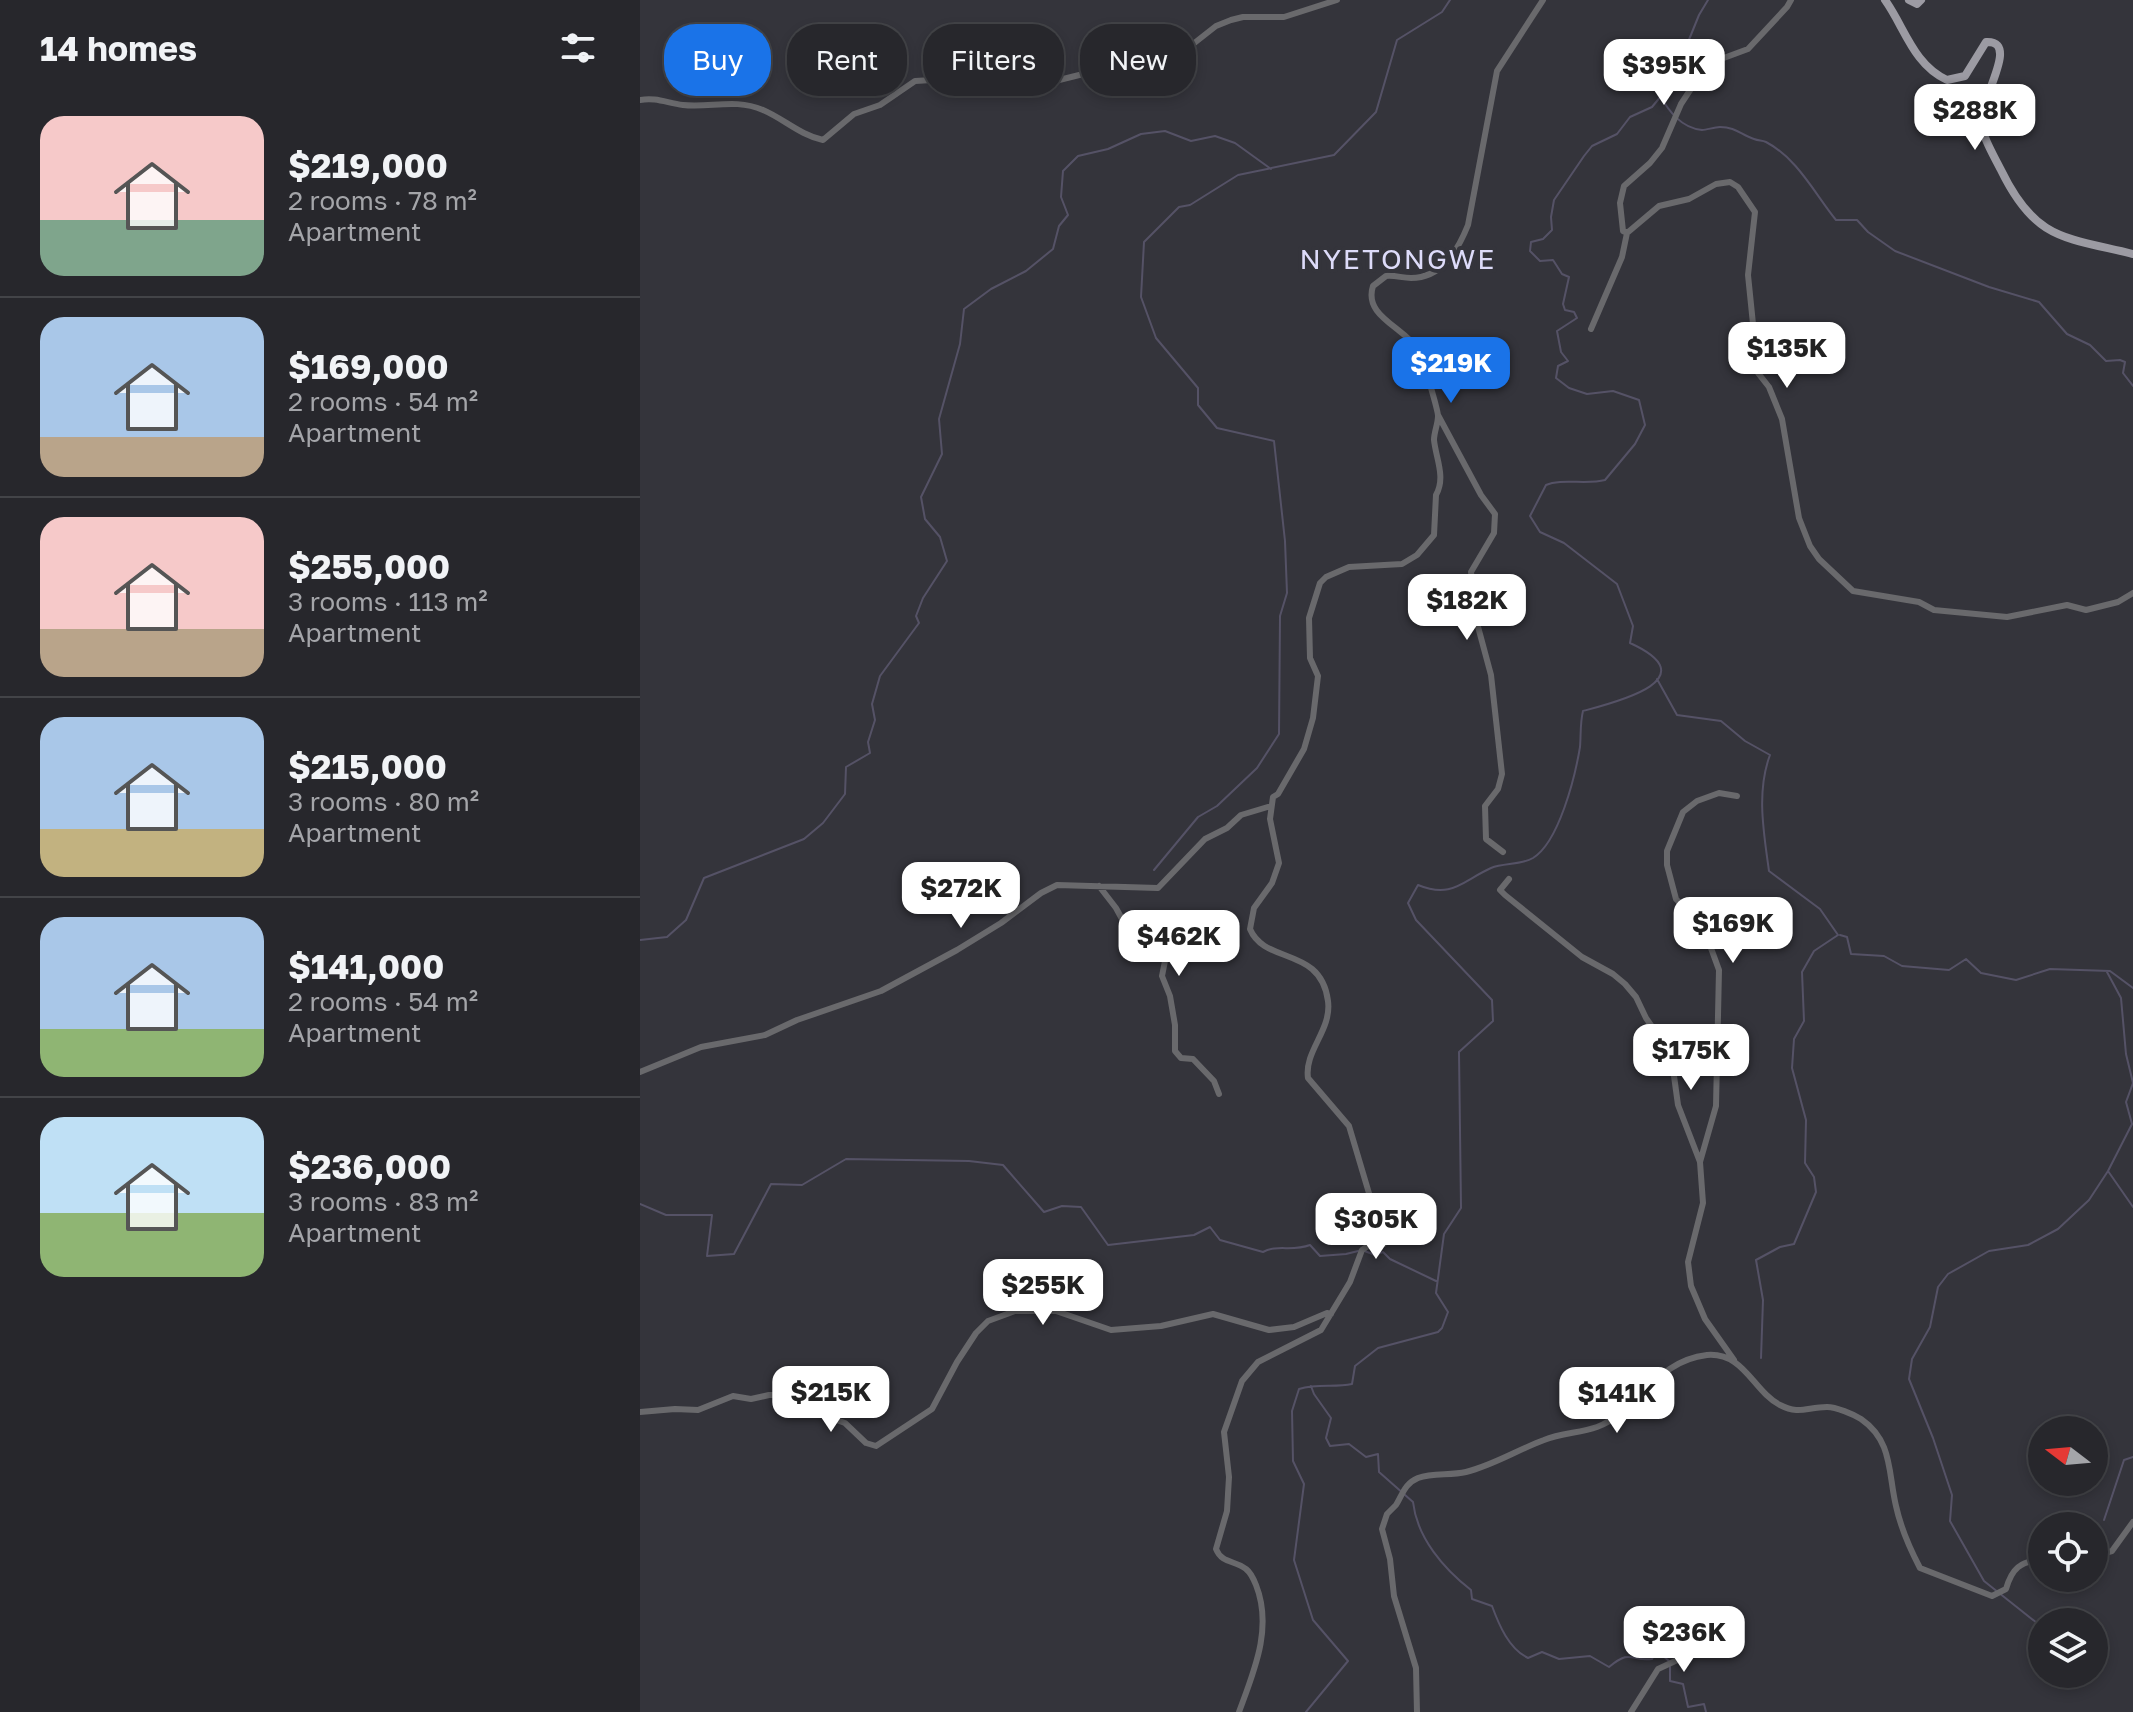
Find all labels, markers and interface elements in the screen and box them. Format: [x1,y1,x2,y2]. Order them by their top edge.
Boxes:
chip: Buy [664,24,771,96]
chip: Rent [787,24,907,96]
chip: Filters [923,24,1064,96]
chip: New [1080,24,1196,96]
icon: filters [556,26,600,70]
text: 14 homes [40,28,197,68]
pin: $395K [1608,39,1720,107]
text: $395K [1622,49,1706,80]
pin: $288K [1919,84,2031,152]
text: $288K [1932,94,2018,125]
text: $219,000 [288,145,448,185]
icon: home [104,148,200,244]
text: 2 rooms · 78 m² [288,185,477,216]
text: Apartment [288,216,421,247]
district label: NYETONGWE [1300,242,1496,275]
pin: $135K [1731,322,1843,390]
text: $135K [1746,332,1828,363]
pin: $219K [1395,337,1507,405]
text: $169,000 [288,346,449,386]
text: $219K [1410,347,1492,378]
icon: home [104,349,200,445]
text: 2 rooms · 54 m² [288,386,478,417]
text: Apartment [288,417,421,448]
text: $255,000 [288,546,450,586]
icon: home [104,549,200,645]
pin: $182K [1411,574,1523,642]
text: $182K [1426,584,1508,615]
text: 3 rooms · 113 m² [288,586,488,617]
text: Apartment [288,617,421,648]
text: $215,000 [288,746,447,786]
icon: home [104,749,200,845]
text: 3 rooms · 80 m² [288,786,479,817]
text: Apartment [288,817,421,848]
pin: $272K [905,862,1017,930]
text: $272K [920,872,1002,903]
pin: $169K [1677,897,1789,965]
text: $169K [1692,907,1774,938]
pin: $462K [1123,910,1235,978]
text: $462K [1137,920,1221,951]
text: $141,000 [288,946,444,986]
icon: home [104,949,200,1045]
text: 2 rooms · 54 m² [288,986,478,1017]
text: Apartment [288,1017,421,1048]
pin: $175K [1635,1024,1747,1092]
text: $175K [1651,1034,1731,1065]
text: $236,000 [288,1146,451,1186]
icon: home [104,1149,200,1245]
text: 3 rooms · 83 m² [288,1186,478,1217]
pin: $305K [1320,1193,1432,1261]
text: $305K [1334,1203,1418,1234]
text: Apartment [288,1217,421,1248]
pin: $255K [987,1259,1099,1327]
text: $255K [1001,1269,1085,1300]
pin: $215K [775,1366,887,1434]
pin: $141K [1561,1367,1673,1435]
text: $215K [790,1376,872,1407]
text: $141K [1577,1377,1657,1408]
north arrow [2028,1416,2108,1496]
map controls [2028,1416,2108,1688]
button: locate [2028,1512,2108,1592]
pin: $236K [1628,1606,1740,1674]
button: layers [2028,1608,2108,1688]
text: $236K [1642,1616,1726,1647]

